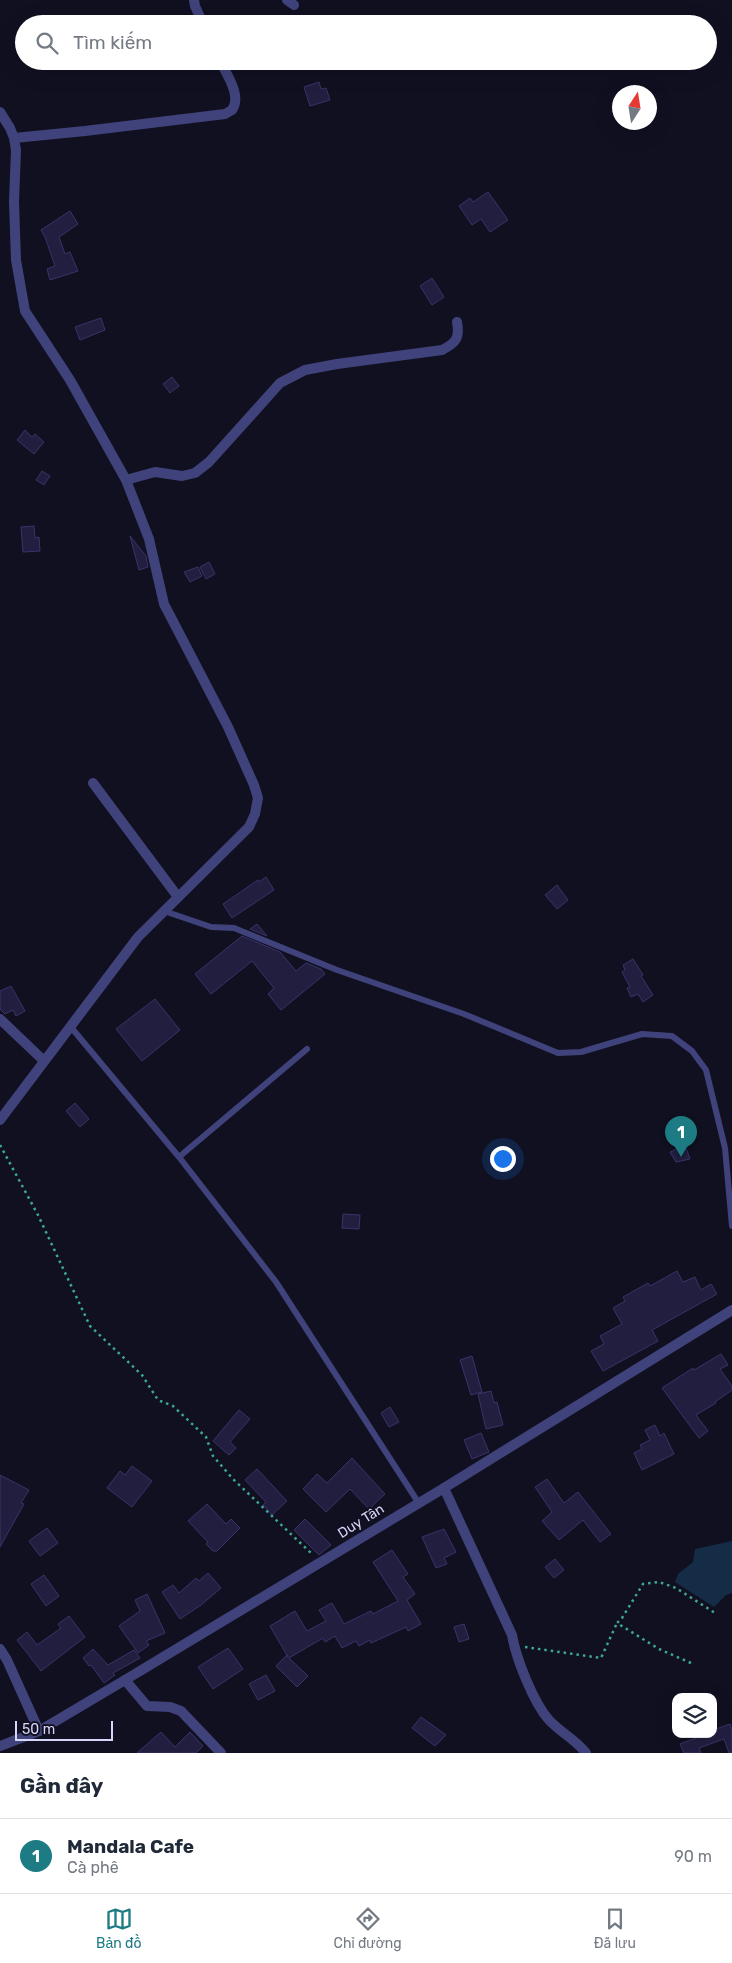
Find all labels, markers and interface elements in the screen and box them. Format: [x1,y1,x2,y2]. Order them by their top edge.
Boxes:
search box [15,15,717,70]
icon: search [33,29,61,57]
text: Tìm kiếm [73,31,152,54]
north arrow [612,85,657,130]
pin: 1 [665,1116,697,1157]
your location [490,1146,516,1172]
street label: Duy Tân [335,1500,387,1542]
map controls [672,1693,717,1738]
button: layers [672,1693,717,1738]
scale bar [15,1718,112,1741]
text: 50 m [22,1721,55,1738]
text: Gần đây [20,1773,103,1798]
text: Mandala Cafe [67,1835,194,1858]
text: 1 [32,1847,40,1866]
text: 90 m [674,1847,712,1866]
text: Cà phê [67,1858,119,1877]
tab: Bản đồ [96,1905,141,1952]
tab: Chỉ đường [334,1905,402,1952]
tab: Đã lưu [594,1905,636,1952]

